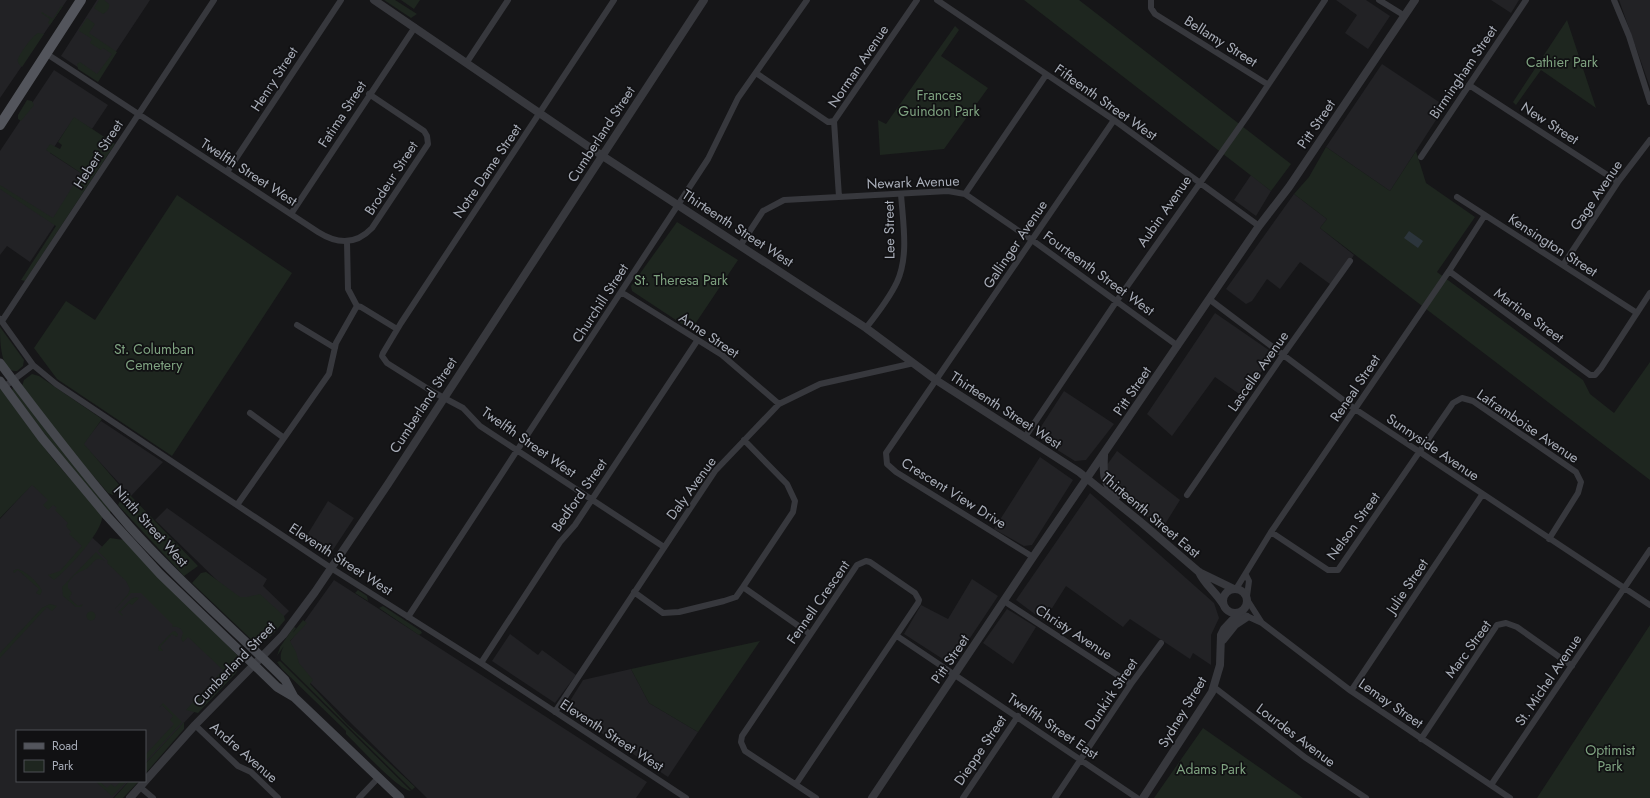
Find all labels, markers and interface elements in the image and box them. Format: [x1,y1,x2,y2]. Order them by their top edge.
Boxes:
street label: Bellamy Street [1181,11,1262,72]
street label: Norman Avenue [823,21,893,111]
street label: Birmingham Street [1424,21,1502,123]
street label: Henry Street [246,42,303,115]
park label: Cathier Park [1526,52,1599,72]
street label: Fifteenth Street West [1051,59,1162,145]
street label: Fatima Street [313,76,371,151]
street label: Cumberland Street [562,82,640,186]
park label: Frances Guindon Park [898,85,980,121]
street label: Pitt Street [1292,95,1340,153]
street label: New Street [1517,97,1583,149]
street label: Hebert Street [68,115,128,192]
street label: Notre Dame Street [448,119,526,222]
street label: Twelfth Street West [197,133,302,211]
street label: Brodeur Street [359,136,423,219]
street label: Gage Avenue [1565,156,1627,234]
street label: Newark Avenue [866,170,960,194]
street label: Aubin Avenue [1132,171,1196,251]
street label: Thirteenth Street West [678,185,798,272]
street label: Gallinger Avenue [978,196,1052,292]
street label: Lee Street [878,200,900,259]
street label: Kensington Street [1505,209,1602,282]
street label: Fourteenth Street West [1039,226,1159,321]
street label: Churchill Street [567,259,633,346]
park label: St. Theresa Park [634,270,729,290]
street label: Martine Street [1490,283,1569,348]
street label: Anne Street [675,307,744,363]
street label: Lascelle Avenue [1223,327,1293,415]
park label: St. Columban Cemetery [114,339,194,375]
street label: Reneal Street [1325,350,1385,426]
street label: Cumberland Street [384,353,462,457]
street label: Pitt Street [1108,362,1156,420]
street label: Thirteenth Street West [946,367,1066,454]
street label: Laframboise Avenue [1473,384,1583,468]
street label: Twelfth Street West [478,402,581,482]
street label: Sunnyside Avenue [1383,408,1483,486]
street label: Daly Avenue [661,452,721,524]
street label: Crescent View Drive [898,453,1010,533]
street label: Bedford Street [546,454,612,536]
street label: Thirteenth Street East [1097,468,1205,563]
street label: Ninth Street West [109,481,193,572]
street label: Nelson Street [1322,487,1385,564]
street label: Eleventh Street West [285,518,397,600]
street label: Julie Street [1380,554,1433,619]
street label: Fennell Crescent [782,556,855,648]
street label: Christy Avenue [1032,600,1116,664]
street label: Marc Street [1440,616,1496,682]
street label: Cumberland Street [188,617,280,711]
street label: Pitt Street [926,630,974,688]
street label: St. Michel Avenue [1510,630,1586,730]
street label: Dunkirk Street [1080,654,1143,734]
street label: Sydney Street [1153,672,1211,751]
street label: Lemay Street [1355,673,1428,733]
street label: Twelfth Street East [1004,688,1103,764]
street label: Eleventh Street West [556,694,668,776]
street label: Lourdes Avenue [1252,699,1340,771]
street label: Dieppe Street [949,710,1011,789]
street label: Andre Avenue [206,717,282,787]
legend [16,730,146,782]
text: Road [52,737,78,755]
park label: Optimist Park [1585,740,1635,776]
text: Park [52,757,74,775]
park label: Adams Park [1176,759,1247,779]

